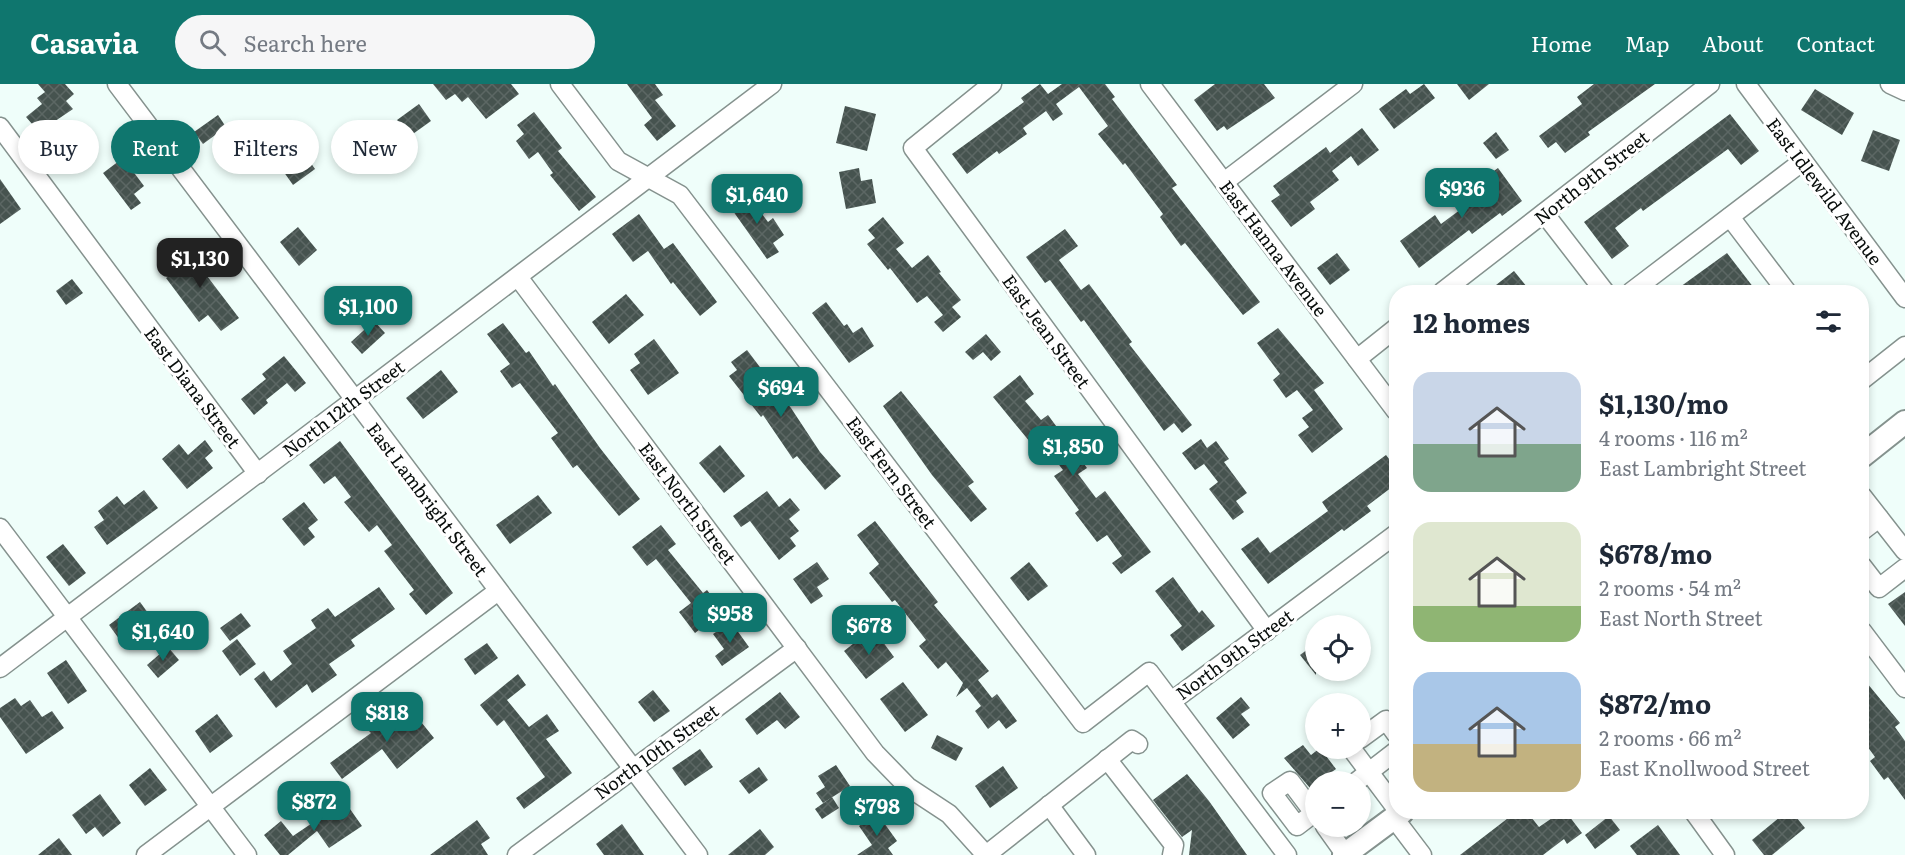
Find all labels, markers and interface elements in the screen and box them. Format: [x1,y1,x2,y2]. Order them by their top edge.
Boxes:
search box [175,15,595,69]
text: Casavia [30,21,139,63]
icon: search [196,26,229,59]
text: Search here [244,26,367,59]
text: Home [1531,27,1592,58]
text: Map [1625,27,1669,58]
text: About [1702,27,1764,58]
text: Contact [1797,27,1875,58]
street label: East Idlewild Avenue [1761,112,1889,270]
chip: Buy [18,120,99,174]
chip: Rent [111,120,200,174]
chip: Filters [212,120,319,174]
chip: New [331,120,418,174]
street label: North 9th Street [1528,123,1655,231]
pin: $936 [1426,168,1498,219]
text: $936 [1439,172,1485,202]
pin: $1,640 [708,174,806,225]
street label: East Hanna Avenue [1214,174,1334,322]
text: $1,640 [726,178,788,208]
pin: $1,130 [151,238,249,289]
text: $1,130 [171,242,229,272]
street label: East Jean Street [996,268,1098,394]
pin: $1,100 [319,286,417,337]
text: $1,100 [338,290,398,320]
text: 12 homes [1413,302,1530,341]
icon: filters [1812,305,1845,338]
street label: East Diana Street [138,321,248,454]
street label: North 12th Street [276,353,410,463]
pin: $694 [745,367,817,418]
text: $694 [757,371,805,401]
text: $1,130/mo [1599,383,1728,422]
icon: home [1461,396,1533,468]
street label: East Fern Street [841,410,944,535]
street label: East Lambright Street [361,416,495,582]
text: 4 rooms · 116 m² [1599,422,1748,452]
pin: $1,850 [1024,426,1122,477]
text: $1,850 [1042,430,1104,460]
street label: East North Street [633,436,743,570]
text: East Lambright Street [1599,452,1806,482]
text: $678/mo [1599,533,1712,572]
icon: home [1461,546,1533,618]
text: 2 rooms · 54 m² [1599,572,1741,602]
pin: $958 [694,593,766,644]
text: $958 [707,597,753,627]
street label: North 9th Street [1170,602,1299,706]
text: East North Street [1599,602,1762,632]
pin: $678 [833,605,905,656]
text: $678 [846,609,892,639]
pin: $1,640 [114,611,212,662]
text: $1,640 [132,615,194,645]
map controls [1305,615,1371,837]
button: locate [1305,615,1371,681]
text: $872/mo [1599,683,1711,722]
pin: $818 [351,692,423,743]
button: + [1305,693,1371,759]
text: $818 [365,696,409,726]
street label: North 10th Street [588,696,724,805]
icon: home [1461,696,1533,768]
text: 2 rooms · 66 m² [1599,722,1741,752]
text: East Knollwood Street [1599,752,1810,782]
button: − [1305,771,1371,837]
pin: $872 [278,781,350,832]
text: $872 [291,785,337,815]
pin: $798 [841,786,913,837]
text: $798 [854,790,900,820]

